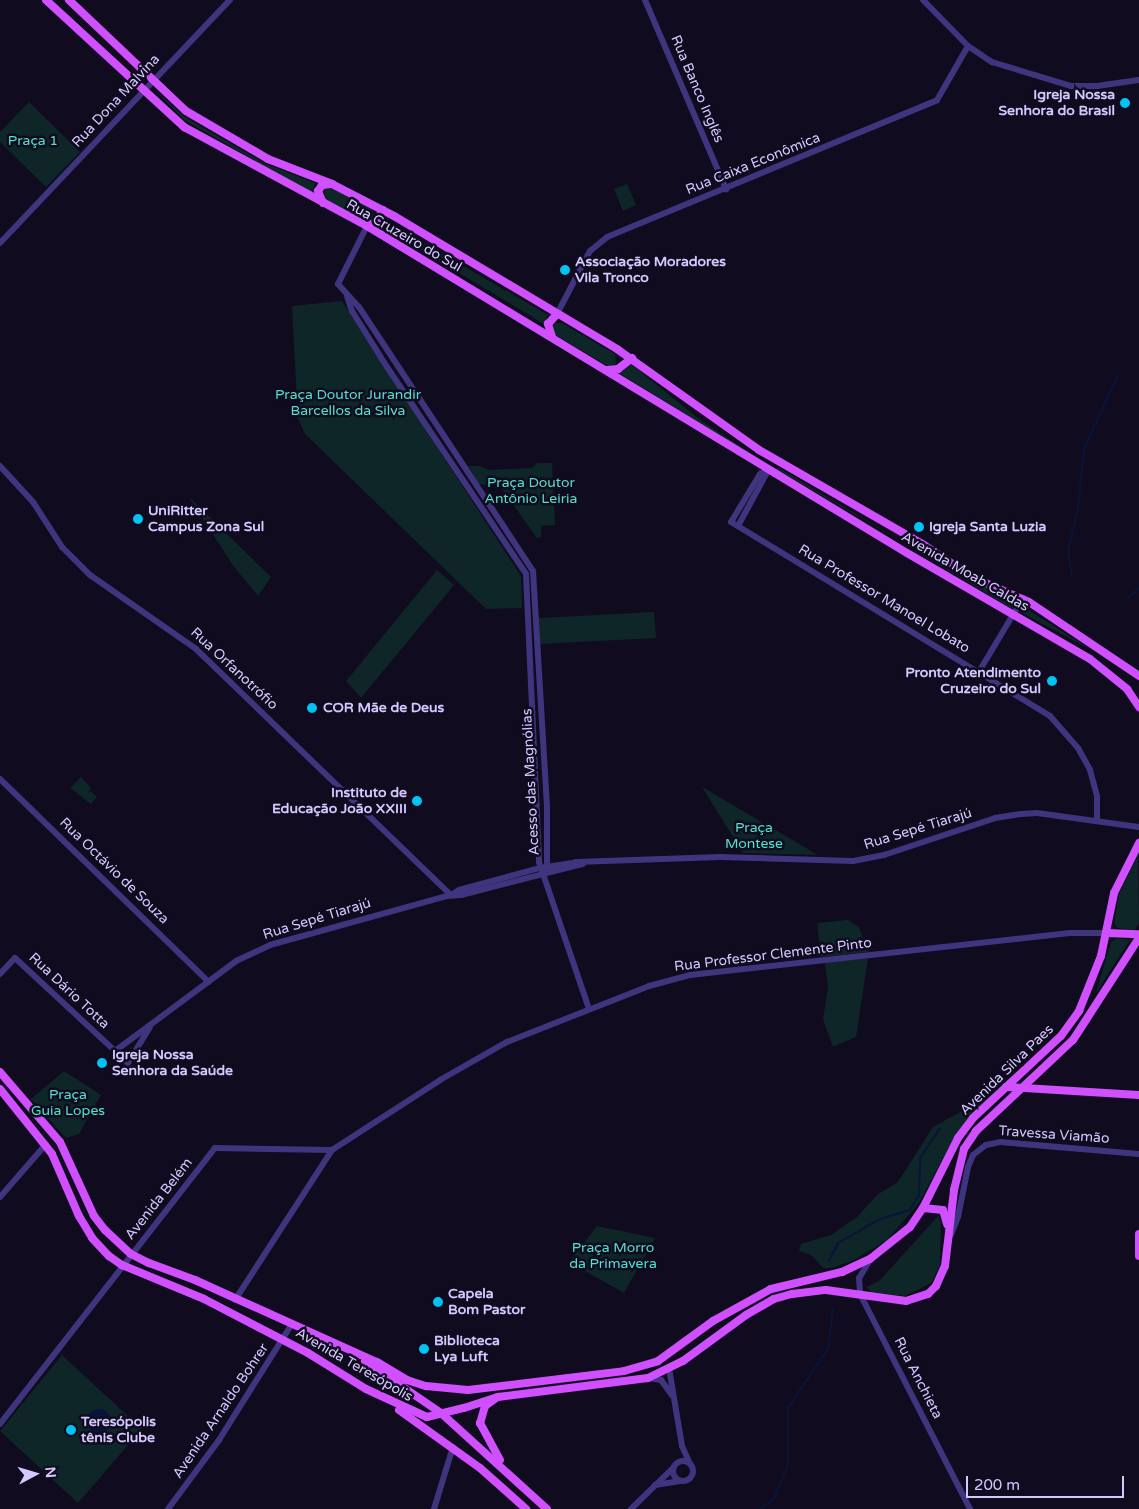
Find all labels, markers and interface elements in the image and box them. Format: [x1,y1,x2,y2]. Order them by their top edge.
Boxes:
street label: Rua Banco Inglês [667,33,727,145]
street label: Rua Dona Malvina [69,51,163,151]
place label: Igreja Nossa Senhora do Brasil [999,87,1115,120]
marker: Igreja Nossa Senhora do Brasil [1119,97,1131,109]
street label: Rua Caixa Econômica [683,129,823,199]
park label: Praça 1 [8,133,58,149]
street label: Rua Cruzeiro do Sul [343,196,465,276]
place label: Associação Moradores Vila Tronco [575,254,726,286]
marker: Associação Moradores Vila Tronco [559,264,571,276]
park label: Praça Doutor Jurandir Barcellos da Silva [275,387,421,420]
park label: Praça Doutor Antônio Leiria [485,475,577,508]
place label: UniRitter Campus Zona Sul [148,503,264,536]
marker: UniRitter Campus Zona Sul [132,513,144,525]
place label: Igreja Santa Luzia [929,519,1046,535]
marker: Igreja Santa Luzia [913,521,925,533]
street label: Avenida Moab Caldas [898,529,1032,615]
street label: Rua Professor Manoel Lobato [795,541,973,657]
street label: Rua Orfanotrófio [187,624,281,714]
place label: Pronto Atendimento Cruzeiro do Sul [905,665,1041,698]
marker: Pronto Atendimento Cruzeiro do Sul [1045,674,1059,688]
place label: COR Mãe de Deus [323,700,444,716]
marker: COR Mãe de Deus [305,701,319,715]
street label: Acesso das Magnólias [519,708,543,856]
place label: Instituto de Educação João XXIII [272,785,407,818]
marker: Instituto de Educação João XXIII [411,795,423,807]
street label: Rua Sepé Tiarajú [862,805,974,853]
street label: Rua Octávio de Souza [56,814,172,928]
park label: Praça Montese [725,820,783,852]
street label: Rua Sepé Tiarajú [261,895,373,943]
street label: Rua Professor Clemente Pinto [673,935,873,975]
street label: Rua Dário Totta [25,949,113,1033]
street label: Avenida Silva Paes [957,1021,1057,1119]
place label: Igreja Nossa Senhora da Saúde [112,1047,233,1080]
marker: Igreja Nossa Senhora da Saúde [96,1057,108,1069]
park label: Praça Guia Lopes [31,1087,105,1120]
street label: Travessa Viamão [998,1123,1110,1147]
street label: Avenida Belém [122,1155,196,1243]
park label: Praça Morro da Primavera [569,1240,657,1272]
place label: Capela Bom Pastor [448,1286,525,1318]
marker: Capela Bom Pastor [432,1296,444,1308]
street label: Avenida Teresópolis [292,1325,416,1405]
place label: Biblioteca Lya Luft [434,1333,500,1365]
street label: Rua Anchieta [890,1334,946,1422]
street label: Avenida Arnaldo Bohrer [170,1340,272,1482]
marker: Biblioteca Lya Luft [418,1343,430,1355]
place label: Teresópolis tênis Clube [81,1414,156,1446]
marker: Teresópolis tênis Clube [65,1424,77,1436]
north arrow [10,1449,60,1499]
text: N [41,1466,59,1479]
scale bar [969,1466,1126,1498]
text: 200 m [974,1476,1020,1494]

